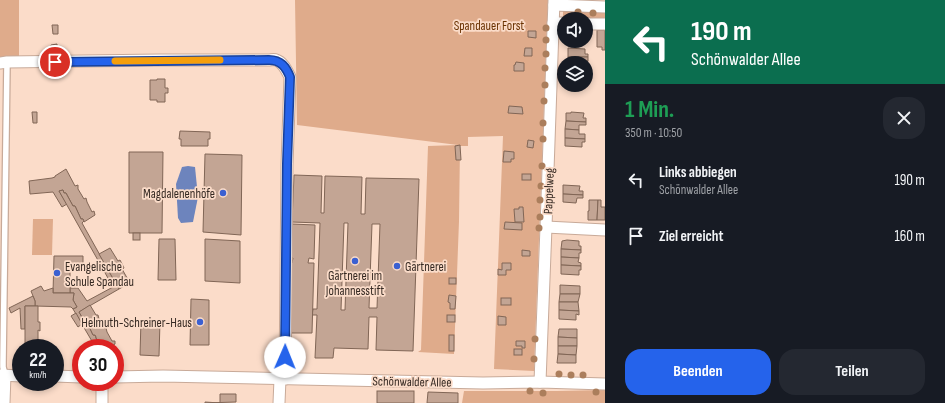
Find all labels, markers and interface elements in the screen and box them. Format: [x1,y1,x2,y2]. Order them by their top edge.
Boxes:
map controls [557,12,593,92]
button: sound [557,12,593,48]
text: 190 m [691,15,752,48]
icon: left [625,16,677,68]
park label: Spandauer Forst [454,18,524,34]
pin [38,45,72,79]
text: Schönwalder Allee [691,49,801,70]
icon: arrive [44,51,66,73]
button: layers [557,56,593,92]
text: 1 Min. [625,95,674,124]
button: close [883,97,925,139]
text: 350 m · 10:50 [625,125,682,141]
text: Links abbiegen [659,163,737,182]
street label: Pappelweg [540,168,558,214]
icon: left [625,169,647,191]
text: 190 m [894,171,925,190]
text: Schönwalder Allee [659,182,738,198]
place label: Magdalenenhöfe [143,186,215,202]
marker: Magdalenenhöfe [218,188,228,198]
icon: arrive [625,225,647,247]
text: Ziel erreicht [659,227,723,246]
text: 160 m [894,227,925,246]
marker: Gärtnerei im Johannesstift [350,256,360,266]
place label: Evangelische Schule Spandau [65,259,134,290]
place label: Gärtnerei [405,259,446,275]
marker: Gärtnerei [392,261,402,271]
marker: Evangelische Schule Spandau [52,268,62,278]
place label: Gärtnerei im Johannesstift [325,268,384,299]
place label: Helmuth-Schreiner-Haus [81,315,192,331]
marker: Helmuth-Schreiner-Haus [195,317,205,327]
position arrow [264,336,306,378]
speed limit sign: 30 [72,339,124,391]
text: 22 [29,348,47,372]
button: Beenden [625,349,771,395]
button: Teilen [779,349,925,395]
text: km/h [29,369,47,381]
street label: Schönwalder Allee [372,373,452,391]

